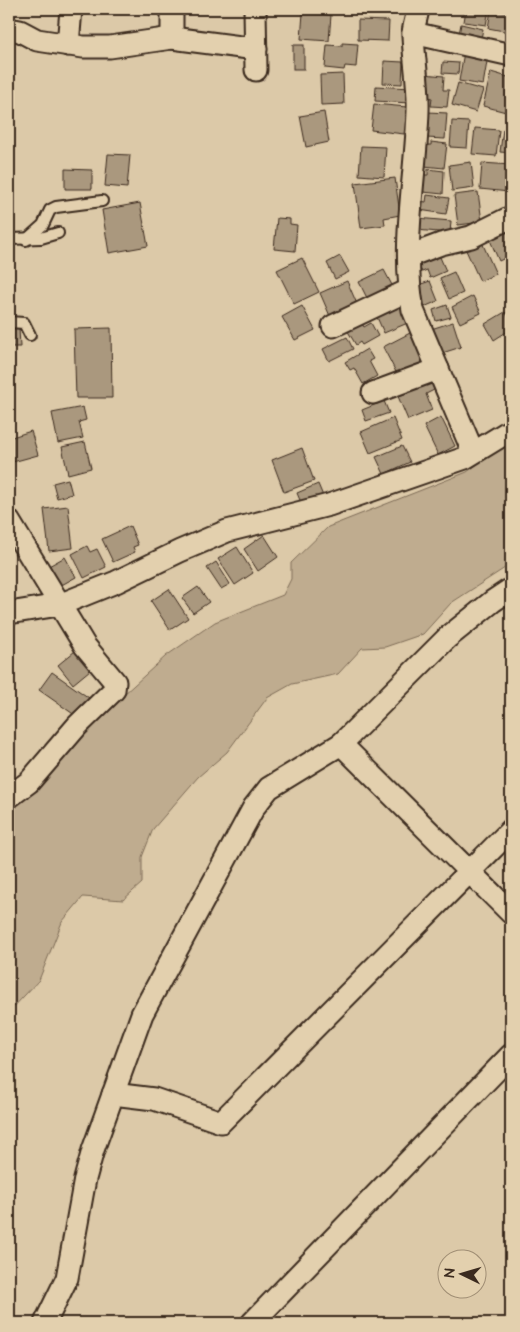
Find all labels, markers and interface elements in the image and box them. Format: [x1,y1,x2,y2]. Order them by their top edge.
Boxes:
north arrow [438,1250,488,1300]
text: N [440,1267,460,1278]

